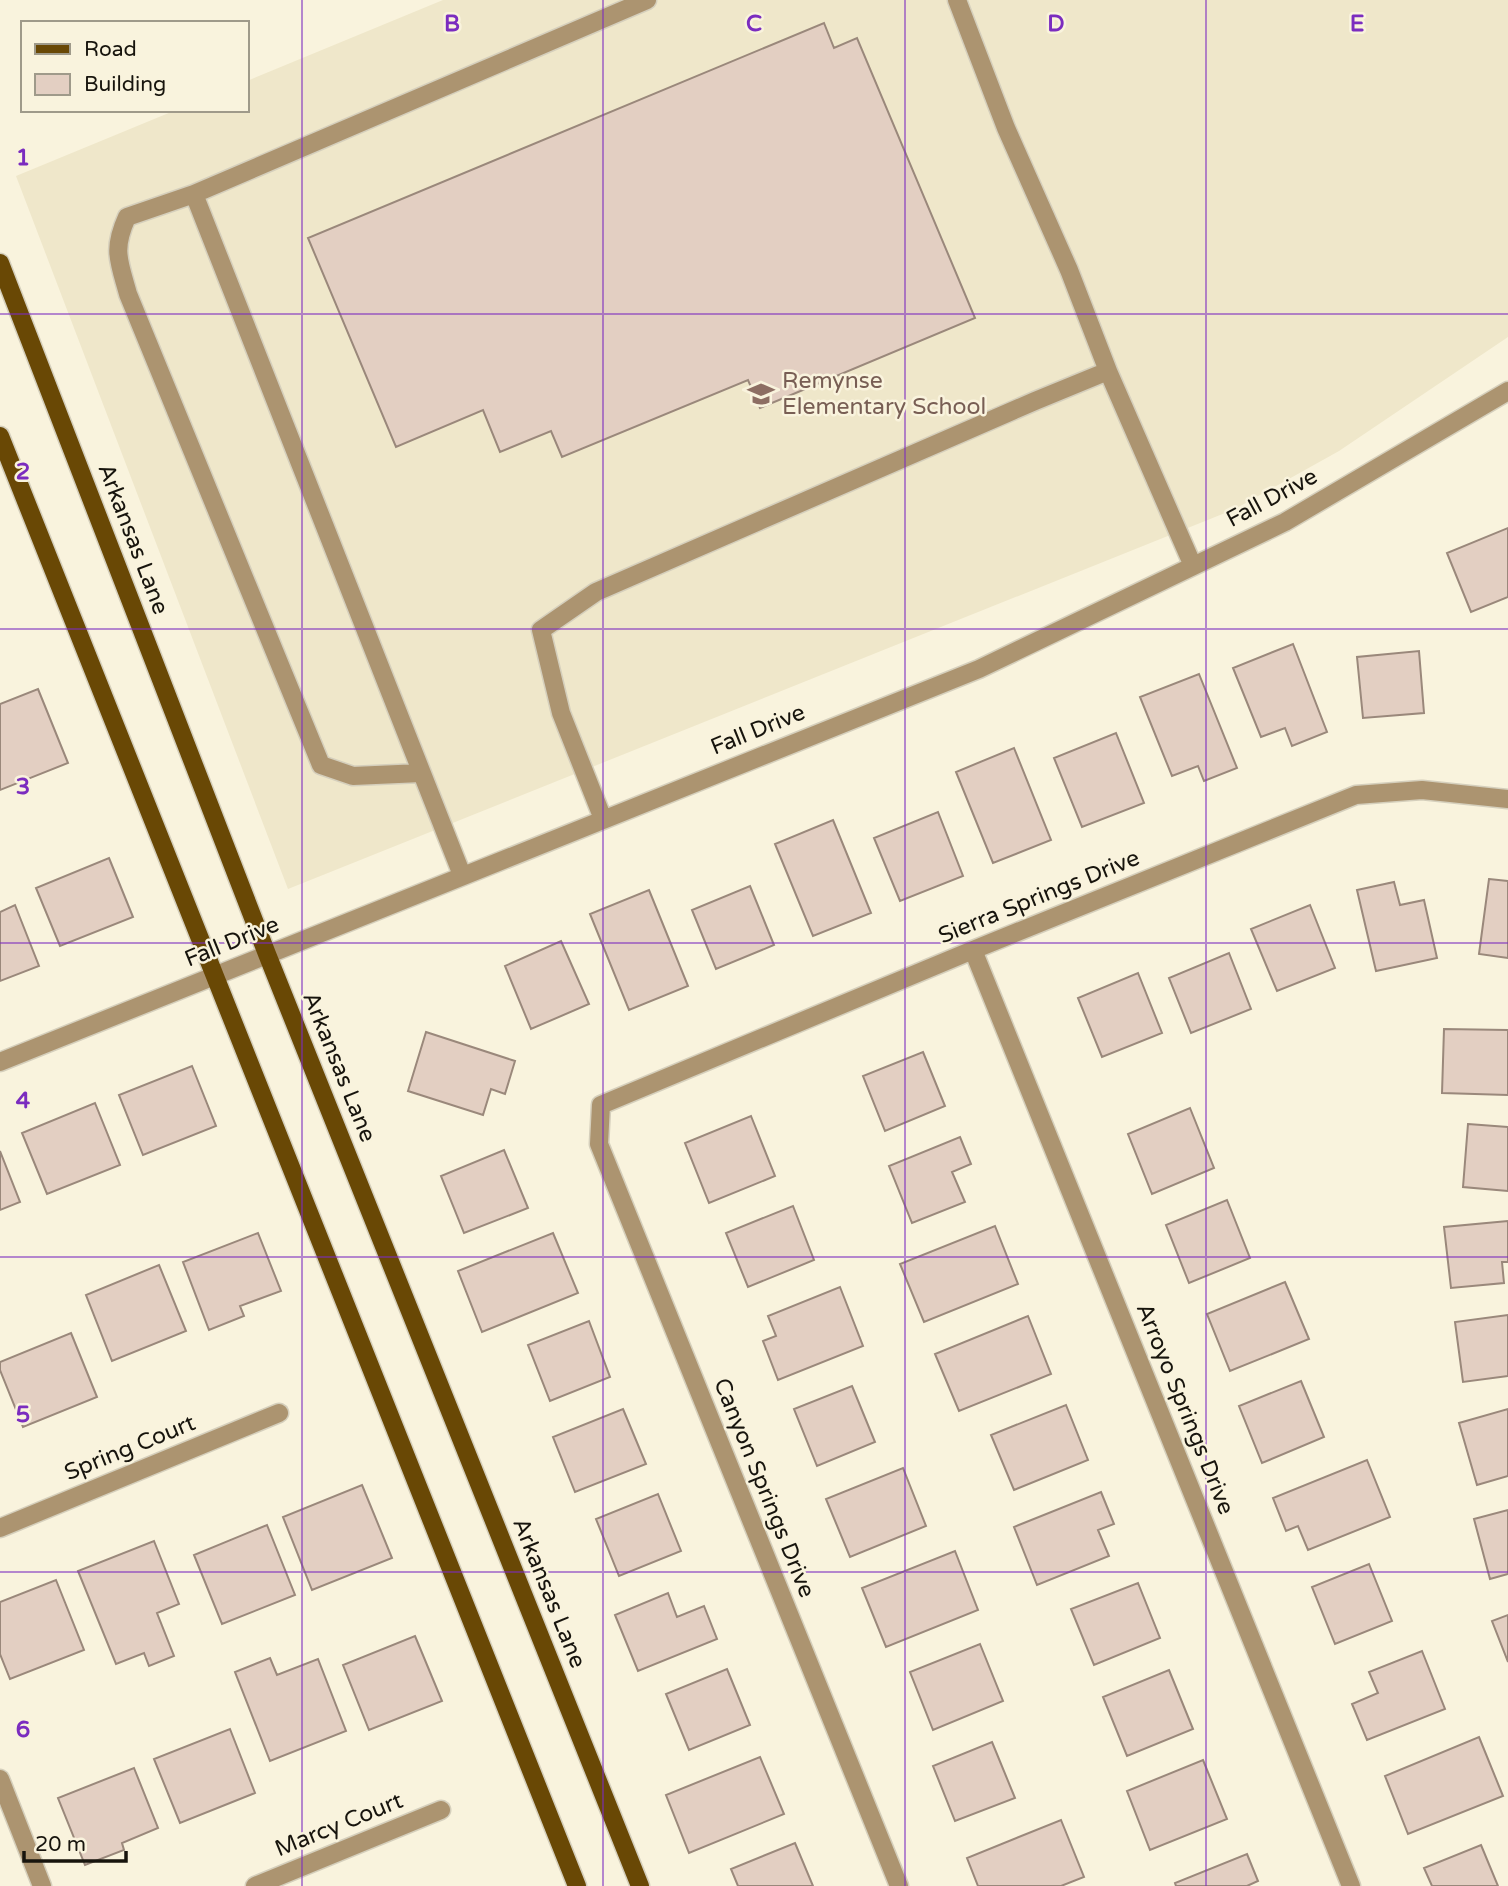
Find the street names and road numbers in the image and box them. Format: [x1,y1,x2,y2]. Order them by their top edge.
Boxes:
street label: Arkansas Lane [91,460,175,618]
street label: Fall Drive [1222,462,1322,534]
street label: Fall Drive [707,698,809,762]
street label: Sierra Springs Drive [934,844,1144,950]
street label: Fall Drive [181,910,283,974]
street label: Arkansas Lane [296,988,382,1146]
street label: Arroyo Springs Drive [1130,1299,1240,1519]
street label: Canyon Springs Drive [707,1374,821,1602]
street label: Spring Court [60,1409,200,1487]
street label: Arkansas Lane [506,1514,592,1672]
street label: Marcy Court [271,1787,407,1863]

